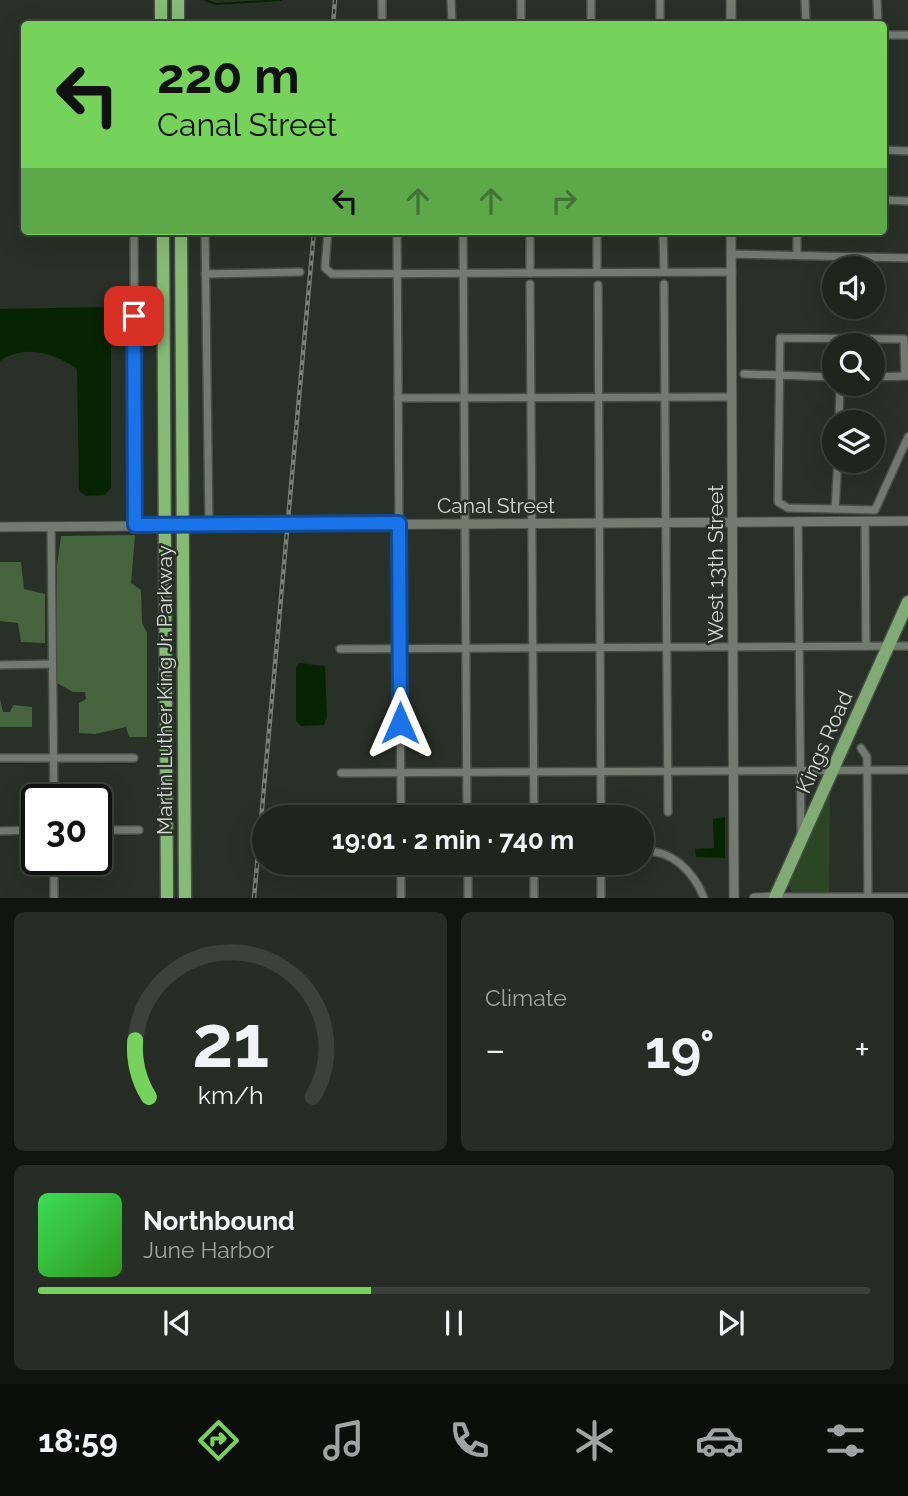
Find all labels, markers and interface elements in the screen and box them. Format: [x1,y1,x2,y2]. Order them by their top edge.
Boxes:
text: 220 m [157,47,300,104]
icon: left [42,49,133,140]
text: Canal Street [157,106,337,143]
icon: left [326,182,364,220]
icon: ahead [399,182,437,220]
icon: ahead [472,182,510,220]
icon: right [545,182,583,220]
map controls [822,256,885,473]
button: sound [822,256,885,319]
pin [104,286,164,346]
icon: arrive [115,297,153,335]
button: search [822,333,885,396]
button: layers [822,410,885,473]
street label: West 13th Street [703,485,728,643]
street label: Canal Street [437,493,555,518]
street label: Martin Luther King Jr. Parkway [152,545,177,835]
position arrow [363,686,437,760]
street label: Kings Road [790,687,858,797]
speed limit sign: 30 [21,784,112,875]
text: 19:01 · 2 min · 740 m [332,825,574,855]
text: Climate [485,984,567,1011]
text: 21 [192,1000,269,1085]
text: 19° [645,1019,715,1080]
text: − [485,1027,505,1072]
text: + [854,1027,870,1072]
text: km/h [198,1080,263,1110]
text: Northbound [143,1206,295,1236]
text: June Harbor [143,1236,274,1263]
icon: previous [158,1304,196,1342]
icon: pause [435,1304,473,1342]
icon: next [712,1304,750,1342]
icon: directions [194,1416,243,1465]
icon: music [319,1416,368,1465]
icon: phone [445,1416,494,1465]
icon: climate [570,1416,619,1465]
icon: car [695,1416,744,1465]
icon: filters [821,1416,870,1465]
text: 18:59 [38,1422,118,1459]

